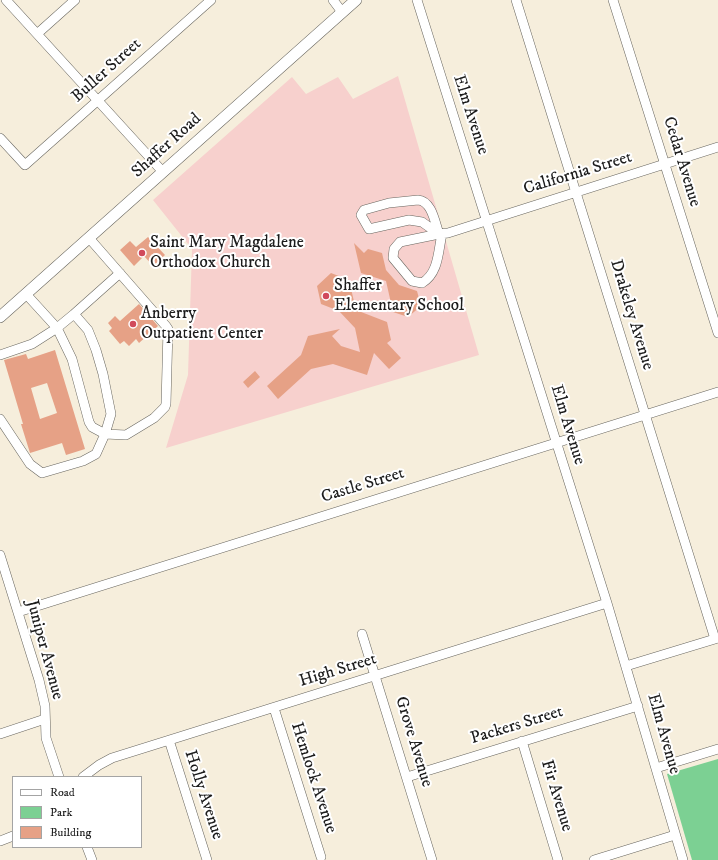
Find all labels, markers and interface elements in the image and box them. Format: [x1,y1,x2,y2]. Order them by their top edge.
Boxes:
street label: Buller Street [68,35,146,107]
street label: Elm Avenue [448,73,492,157]
street label: Shaffer Road [128,109,206,183]
street label: Cedar Avenue [658,115,704,209]
street label: California Street [521,148,635,200]
place label: Saint Mary Magdalene Orthodox Church [150,233,304,273]
marker: Saint Mary Magdalene Orthodox Church [137,248,147,258]
street label: Drakeley Avenue [605,257,657,373]
place label: Shaffer Elementary School [334,276,464,316]
marker: Shaffer Elementary School [321,291,331,301]
place label: Anberry Outpatient Center [141,304,263,344]
marker: Anberry Outpatient Center [128,319,138,329]
street label: Elm Avenue [545,383,589,467]
street label: Castle Street [319,464,407,508]
street label: Juniper Avenue [21,598,67,702]
street label: High Street [297,650,379,692]
street label: Elm Avenue [642,691,684,777]
street label: Grove Avenue [390,694,436,790]
street label: Packers Street [468,702,566,750]
street label: Hemlock Avenue [285,720,341,836]
street label: Holly Avenue [179,748,227,842]
street label: Fir Avenue [535,758,577,834]
legend [12,776,142,848]
text: Road [50,785,75,800]
text: Park [50,805,72,820]
text: Building [50,825,91,840]

